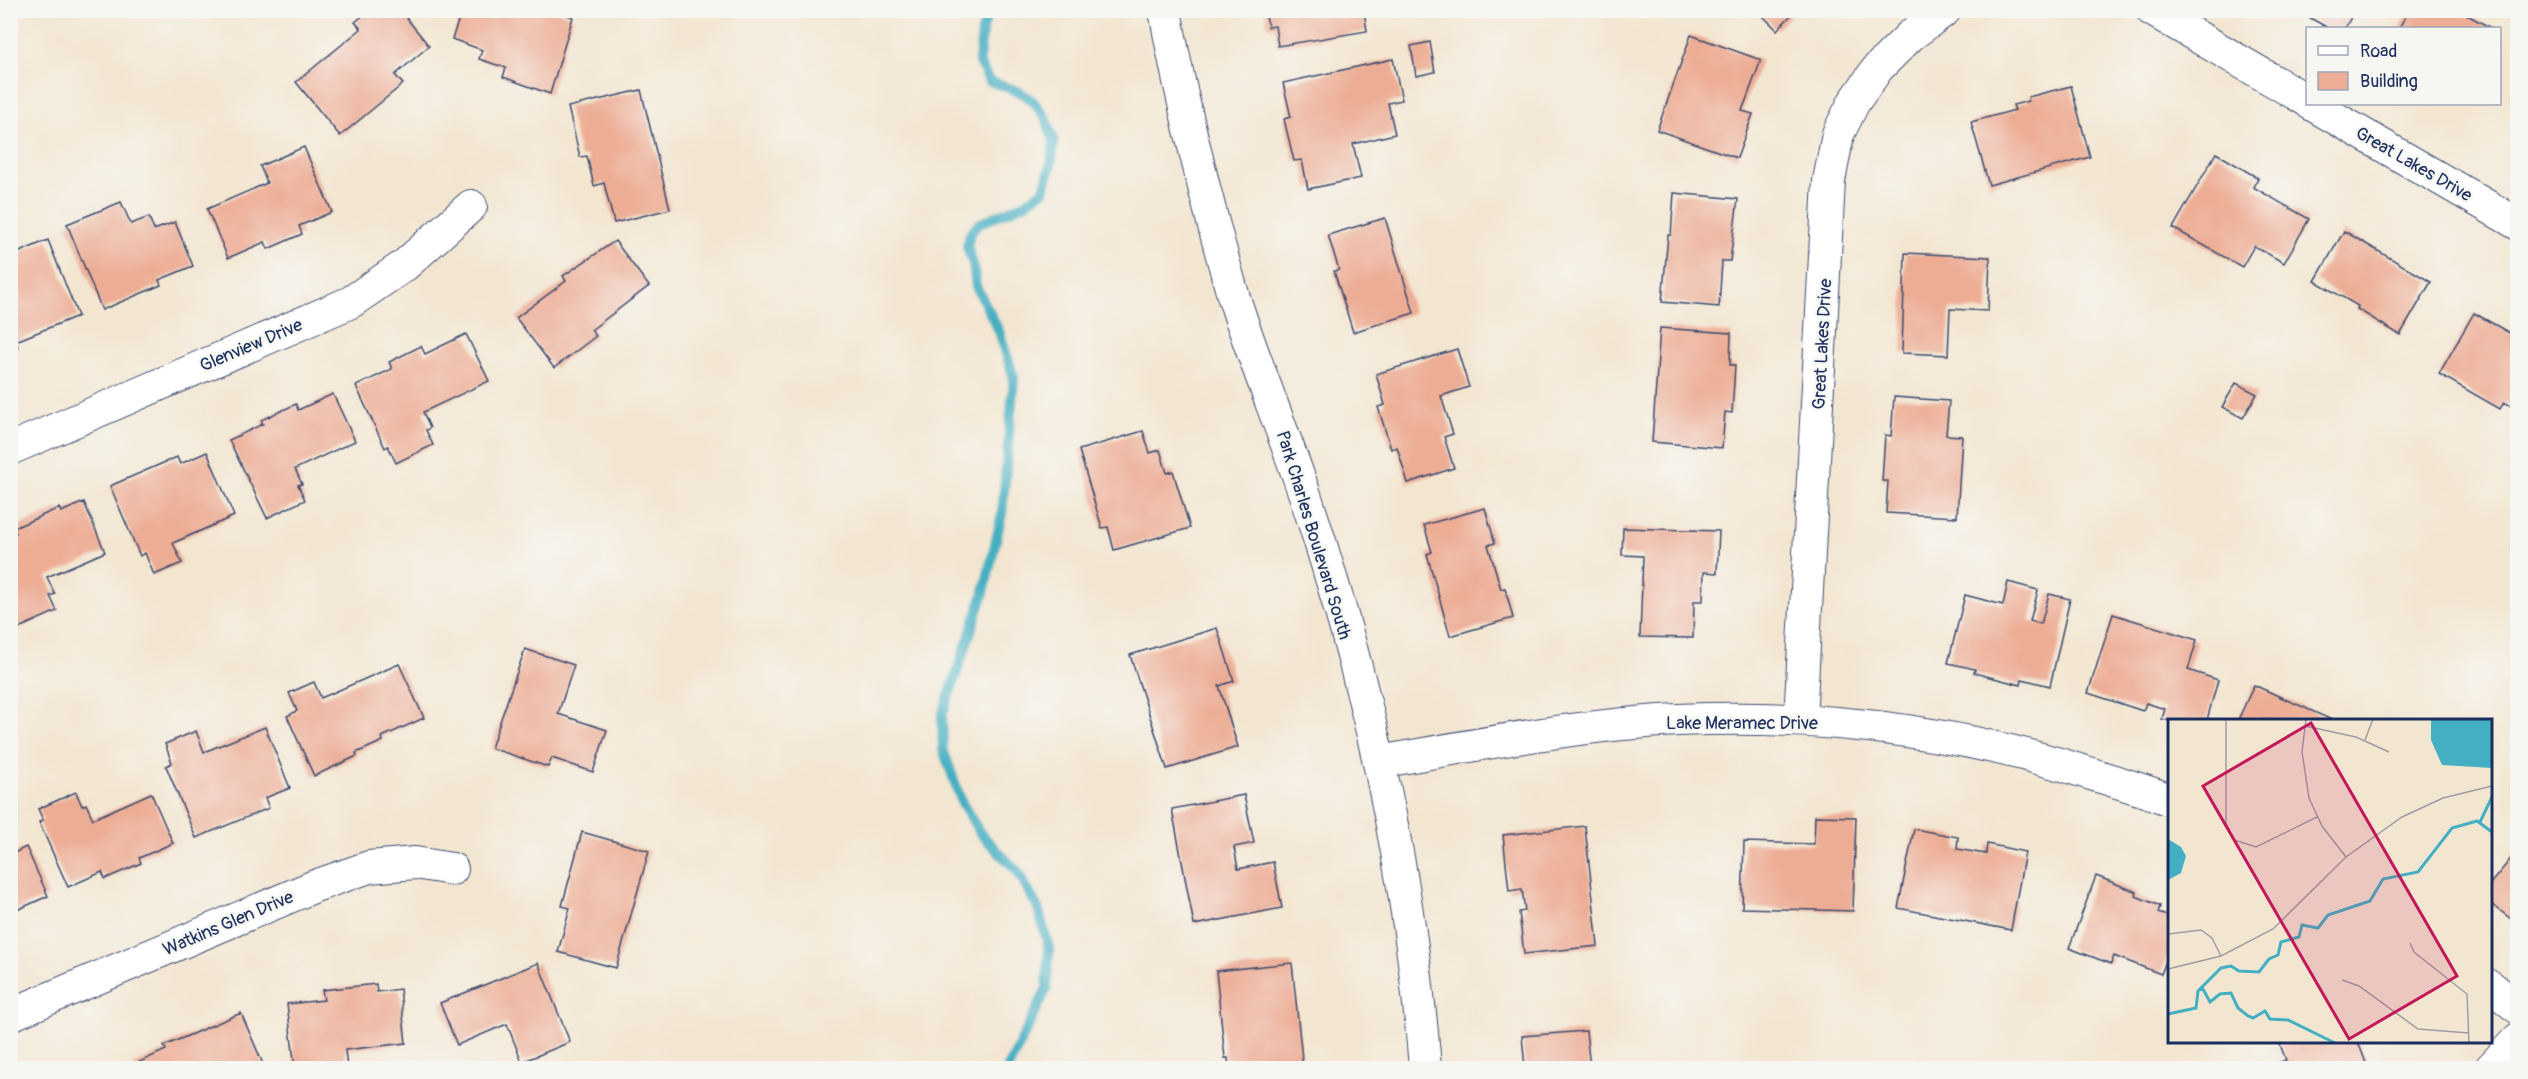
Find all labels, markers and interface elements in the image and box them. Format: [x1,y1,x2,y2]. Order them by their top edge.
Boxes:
legend [2306,27,2501,105]
text: Road [2360,40,2397,63]
text: Building [2360,70,2418,93]
street label: Great Lakes Drive [2351,122,2476,207]
street label: Great Lakes Drive [1808,278,1837,410]
street label: Glenview Drive [196,313,306,377]
street label: Park Charles Boulevard South [1271,428,1356,642]
street label: Lake Meramec Drive [1666,712,1818,735]
inset map [2168,719,2492,1043]
street label: Watkins Glen Drive [159,886,297,961]

